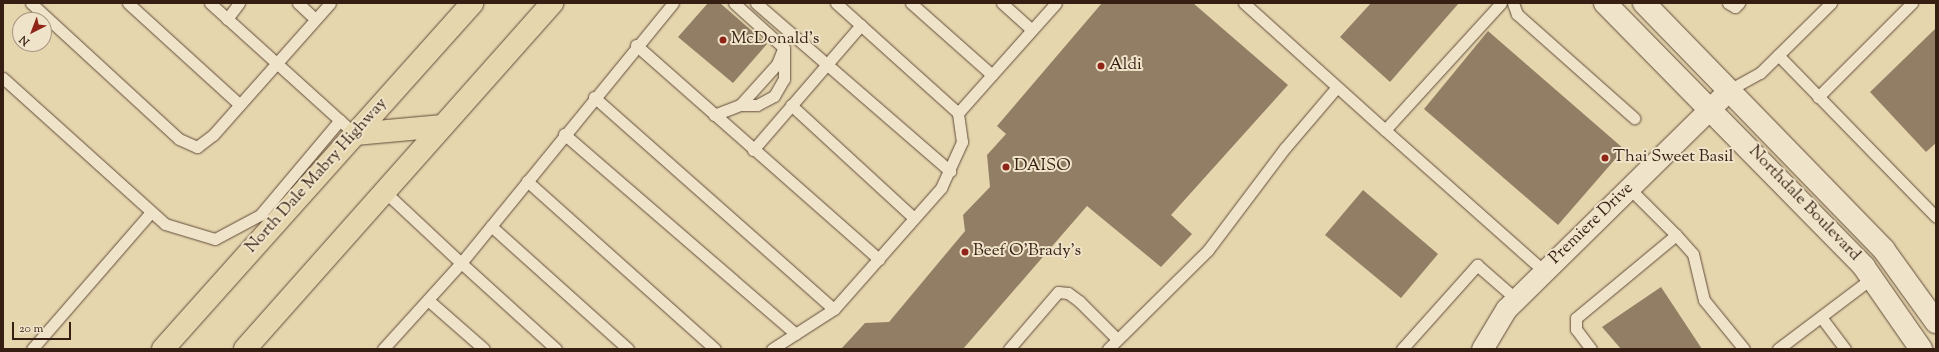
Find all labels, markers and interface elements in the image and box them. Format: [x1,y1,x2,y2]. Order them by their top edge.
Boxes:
north arrow [12,12,52,52]
place label: McDonald's [731,30,819,50]
text: N [16,31,33,49]
marker: McDonald's [718,35,728,45]
place label: Aldi [1109,56,1142,76]
marker: Aldi [1096,61,1106,71]
street label: North Dale Mabry Highway [242,94,392,258]
street label: Northdale Boulevard [1744,142,1864,266]
place label: Thai Sweet Basil [1613,148,1734,168]
marker: Thai Sweet Basil [1600,153,1610,163]
place label: DAISO [1014,157,1071,177]
marker: DAISO [1001,162,1011,172]
street label: Premiere Drive [1546,179,1638,269]
place label: Beef O'Brady's [973,242,1081,262]
marker: Beef O'Brady's [960,247,970,257]
scale bar [14,314,73,340]
text: 20 m [19,320,43,338]

